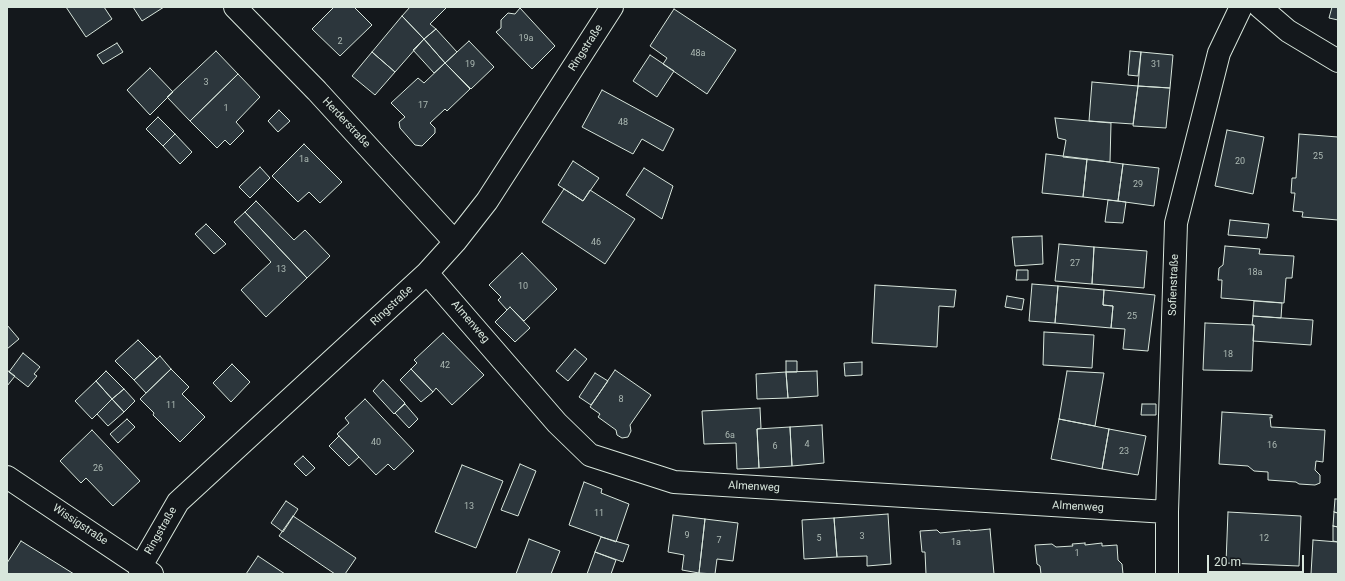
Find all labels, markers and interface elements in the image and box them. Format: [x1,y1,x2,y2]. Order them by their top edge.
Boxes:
street label: Ringstraße [566,22,606,74]
house number: 19a [518,34,534,44]
house number: 2 [337,37,343,47]
house number: 48a [690,49,706,59]
house number: 19 [465,60,475,70]
house number: 31 [1151,60,1161,70]
house number: 3 [203,78,209,88]
street label: Herderstraße [319,95,373,151]
house number: 17 [418,101,428,111]
house number: 1 [223,104,229,114]
house number: 48 [618,118,628,128]
house number: 25 [1313,152,1323,162]
house number: 1a [299,155,309,165]
house number: 20 [1235,157,1245,167]
house number: 29 [1133,180,1143,190]
house number: 46 [591,238,601,248]
street label: Sofienstraße [1166,254,1182,316]
house number: 27 [1070,259,1080,269]
house number: 13 [276,265,286,275]
house number: 18a [1247,268,1263,278]
house number: 10 [518,282,528,292]
street label: Ringstraße [368,283,416,329]
street label: Almenweg [448,298,492,346]
house number: 25 [1127,312,1137,322]
house number: 18 [1223,350,1233,360]
house number: 42 [440,361,450,371]
house number: 8 [618,395,624,405]
house number: 11 [166,401,176,411]
house number: 6a [725,431,735,441]
house number: 40 [371,438,381,448]
house number: 4 [804,440,810,450]
house number: 16 [1267,441,1277,451]
house number: 6 [772,442,778,452]
house number: 23 [1119,447,1129,457]
house number: 26 [93,464,103,474]
street label: Almenweg [728,479,780,495]
street label: Almenweg [1052,499,1104,515]
street label: Wissigstraße [50,502,110,548]
house number: 13 [464,502,474,512]
street label: Ringstraße [142,505,180,557]
house number: 11 [594,509,604,519]
house number: 9 [684,531,690,541]
house number: 3 [859,532,865,542]
house number: 5 [816,534,822,544]
house number: 12 [1259,534,1269,544]
house number: 7 [716,536,722,546]
house number: 1a [951,538,961,548]
scale bar [1209,547,1306,573]
house number: 1 [1074,549,1080,559]
text: 20 m [1214,555,1241,569]

